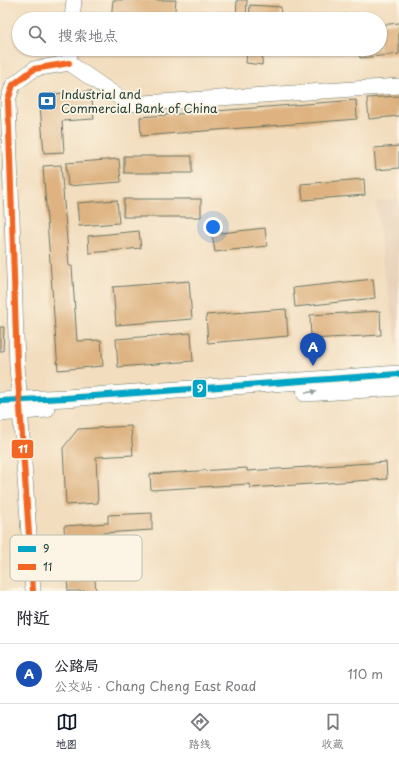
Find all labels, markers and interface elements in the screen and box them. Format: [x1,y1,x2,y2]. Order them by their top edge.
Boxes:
search box [12,12,387,56]
icon: search [26,23,48,45]
text: 搜索地点 [58,23,118,46]
place label: Industrial and Commercial Bank of China [61,85,218,117]
bank icon: Industrial and Commercial Bank of China [36,90,58,112]
your location [203,217,223,237]
pin: A [300,333,326,366]
line badge: 9 [192,379,207,398]
text: 9 [197,379,204,396]
one-way arrow [305,389,317,396]
line badge: 11 [11,439,34,459]
text: 11 [18,440,28,457]
legend [10,535,142,581]
text: 9 [43,540,49,557]
text: 11 [43,558,52,575]
text: 附近 [16,604,50,630]
text: 公路局 [54,653,99,676]
text: A [24,664,34,683]
text: 110 m [348,664,383,683]
text: 公交站 · Chang Cheng East Road [54,676,256,695]
tab: 地图 [56,711,78,752]
tab: 路线 [189,711,211,752]
tab: 收藏 [322,711,344,752]

